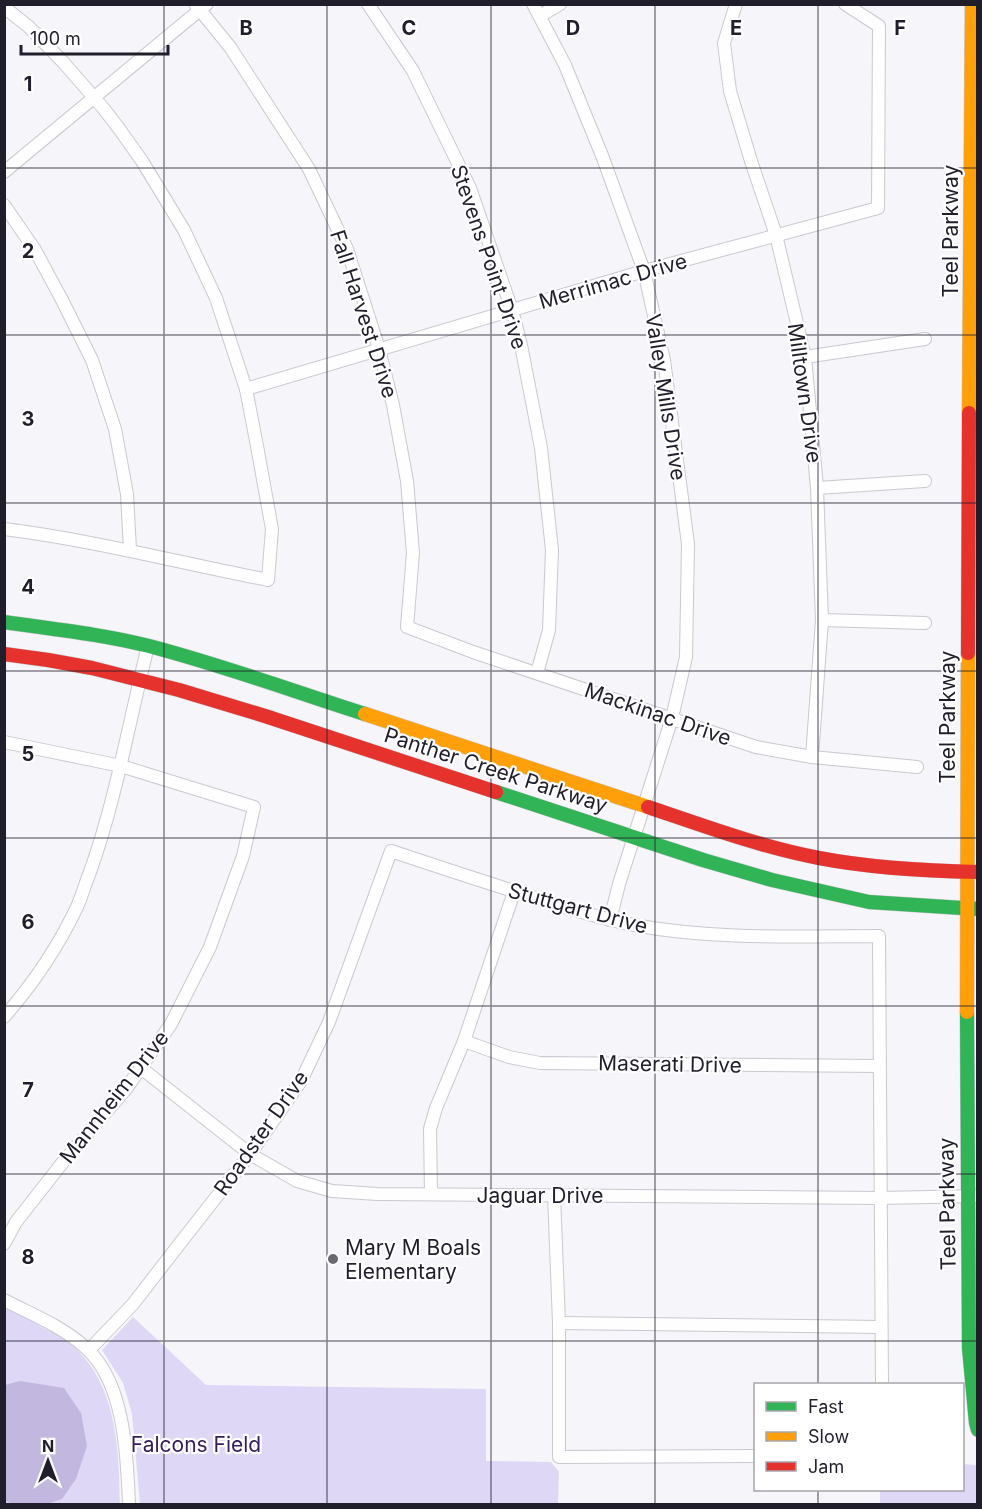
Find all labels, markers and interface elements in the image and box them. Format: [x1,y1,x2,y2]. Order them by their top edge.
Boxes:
text: B [239,16,253,40]
text: C [402,16,416,40]
text: D [566,16,580,40]
text: E [730,16,742,40]
text: F [894,16,906,40]
scale bar [21,18,168,56]
text: 100 m [30,28,81,49]
text: 1 [24,72,32,96]
street label: Stevens Point Drive [446,162,532,352]
street label: Teel Parkway [938,164,963,297]
street label: Fall Harvest Drive [325,227,403,401]
text: 2 [22,239,34,263]
street label: Merrimac Drive [536,248,690,314]
street label: Valley Mills Drive [640,312,692,482]
street label: Milltown Drive [783,321,827,465]
text: 3 [22,407,34,431]
text: 4 [21,575,35,599]
street label: Teel Parkway [935,650,960,783]
street label: Mackinac Drive [581,677,735,751]
street label: Panther Creek Parkway [381,722,611,818]
text: 5 [22,742,34,766]
street label: Stuttgart Drive [505,877,651,939]
text: 6 [22,910,35,934]
street label: Mannheim Drive [54,1026,174,1168]
street label: Maserati Drive [598,1050,742,1078]
street label: Roadster Drive [209,1066,313,1200]
text: 7 [22,1078,34,1102]
street label: Teel Parkway [933,1137,961,1271]
street label: Jaguar Drive [477,1183,603,1208]
place label: Mary M Boals Elementary [345,1235,481,1284]
text: 8 [21,1245,35,1269]
marker: Mary M Boals Elementary [326,1252,340,1266]
legend [754,1383,964,1491]
text: Fast [808,1396,844,1417]
text: Slow [808,1426,849,1447]
north arrow [18,1431,78,1491]
park label: Falcons Field [131,1432,261,1457]
text: N [42,1436,54,1456]
text: Jam [808,1456,844,1477]

